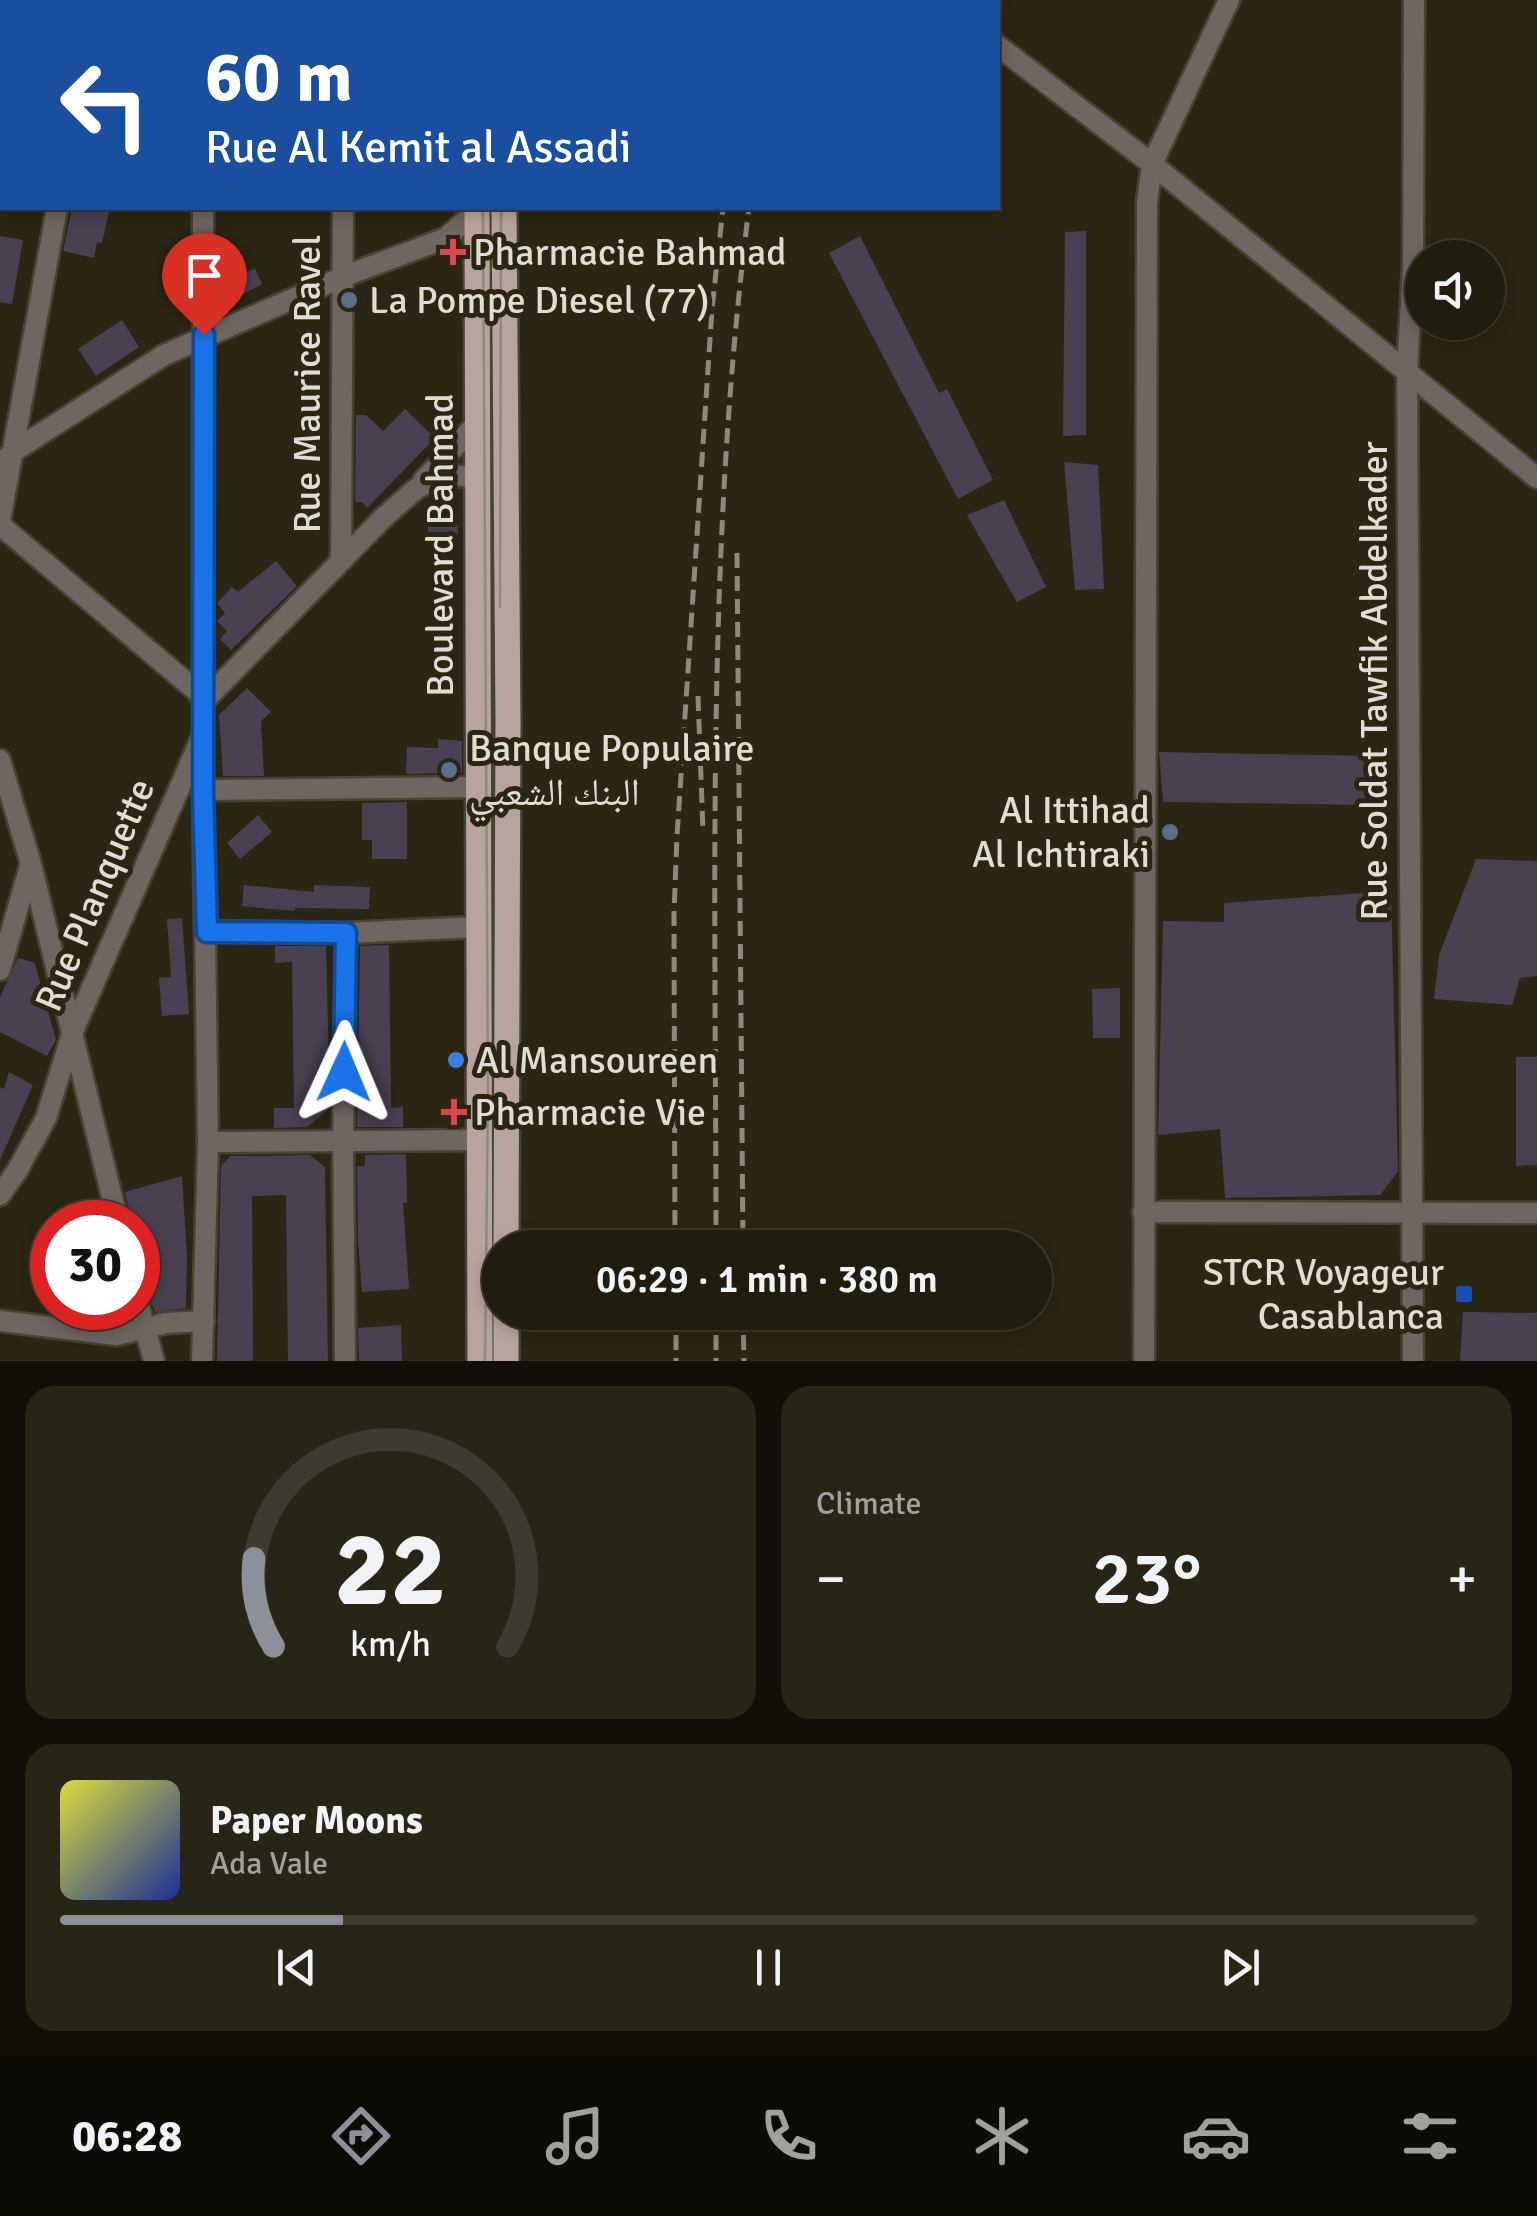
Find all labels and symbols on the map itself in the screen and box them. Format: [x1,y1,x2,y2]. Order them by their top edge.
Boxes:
place label: Pharmacie Bahmad [473,229,786,276]
pin [162,233,247,336]
street label: Rue Maurice Ravel [284,235,331,533]
marker: Pharmacie Bahmad [442,241,464,263]
place label: La Pompe Diesel (77) [369,277,710,324]
marker: La Pompe Diesel (77) [338,289,360,311]
street label: Boulevard Bahmad [417,393,464,697]
street label: Rue Soldat Tawfik Abdelkader [1351,441,1398,921]
place label: Banque Populaire البنك الشعبي [469,725,755,821]
marker: Banque Populaire البنك الشعبي [438,759,460,781]
street label: Rue Planquette [25,772,165,1018]
place label: Al Ittihad Al Ichtiraki [972,787,1150,878]
marker: Al Ittihad Al Ichtiraki [1159,821,1181,843]
position arrow [292,1020,396,1124]
place label: Al Mansoureen [476,1037,718,1084]
marker: Al Mansoureen [445,1049,467,1071]
place label: Pharmacie Vie [474,1089,706,1136]
marker: Pharmacie Vie [443,1101,465,1123]
speed limit sign: 30 [30,1200,160,1330]
place label: STCR Voyageur Casablanca [1203,1249,1444,1340]
marker: STCR Voyageur Casablanca [1453,1283,1475,1305]

